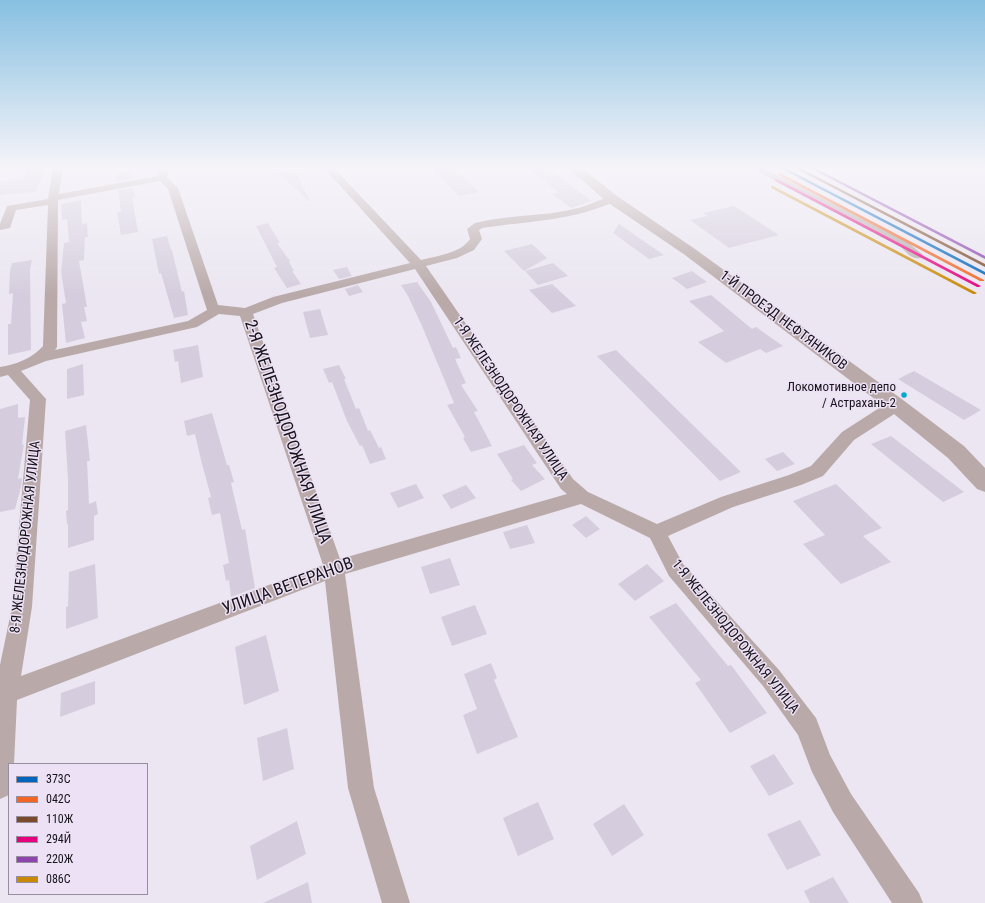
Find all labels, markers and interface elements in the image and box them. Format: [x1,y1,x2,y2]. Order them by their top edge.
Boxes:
street label: 1-Й ПРОЕЗД НЕФТЯНИКОВ [716,268,850,374]
street label: 1-Я ЖЕЛЕЗНОДОРОЖНАЯ УЛИЦА [449,314,571,484]
street label: 2-Я ЖЕЛЕЗНОДОРОЖНАЯ УЛИЦА [239,318,335,546]
place label: Локомотивное депо / Астрахань-2 [787,380,896,411]
marker: Локомотивное депо / Астрахань-2 [899,390,909,400]
street label: 8-Я ЖЕЛЕЗНОДОРОЖНАЯ УЛИЦА [8,440,44,634]
street label: УЛИЦА ВЕТЕРАНОВ [220,554,356,620]
street label: 1-Я ЖЕЛЕЗНОДОРОЖНАЯ УЛИЦА [668,557,802,717]
legend [8,763,148,895]
text: 373C [46,772,71,786]
text: 042С [46,792,71,806]
text: 110Ж [46,812,73,826]
text: 294Й [46,832,71,846]
text: 220Ж [46,852,73,866]
text: 086С [46,872,71,886]

